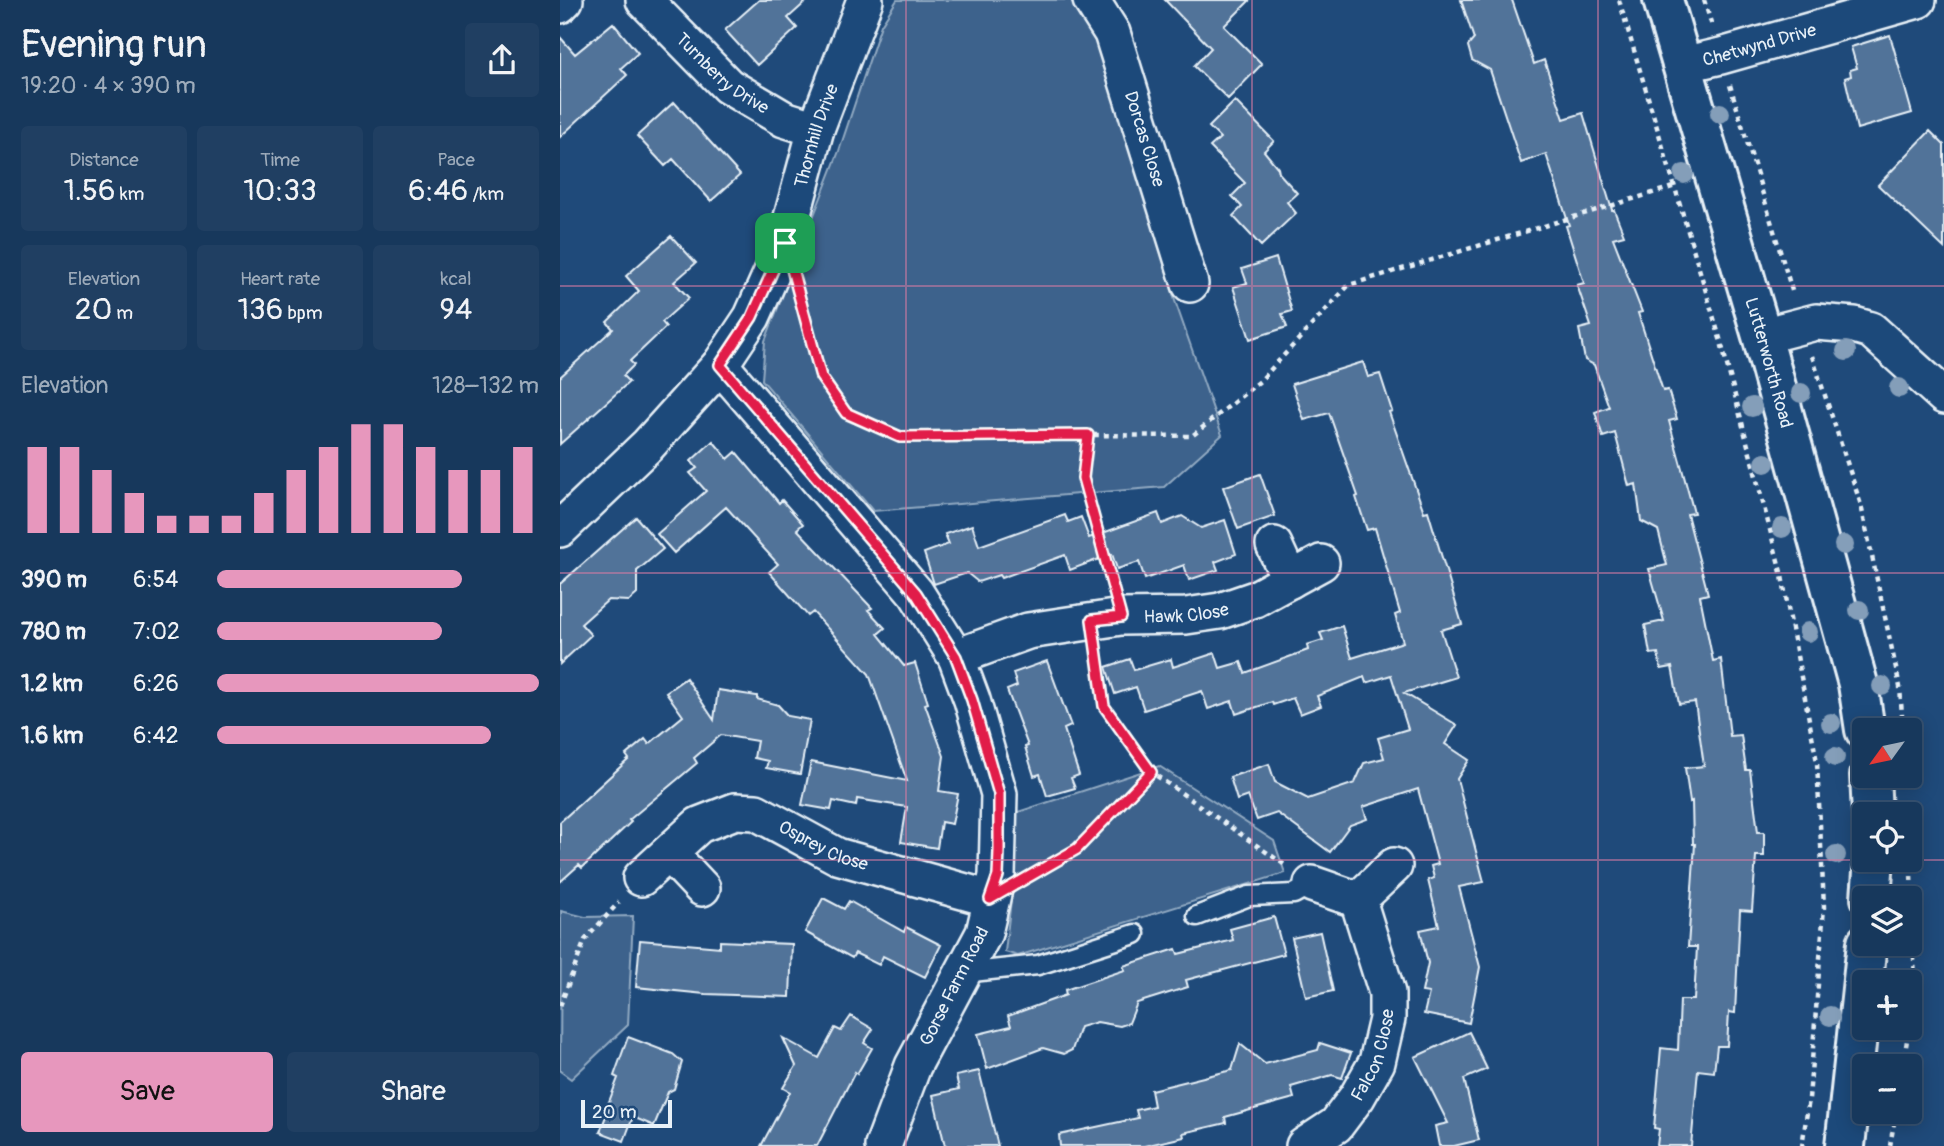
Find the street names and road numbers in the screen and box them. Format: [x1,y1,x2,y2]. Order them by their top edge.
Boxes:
street label: Chetwynd Drive [1700,18,1819,72]
street label: Turnberry Drive [670,28,773,120]
street label: Thornhill Drive [790,80,844,190]
street label: Dorcas Close [1119,88,1170,190]
street label: Lutterworth Road [1739,295,1798,431]
street label: Hawk Close [1144,598,1232,629]
street label: Osprey Close [774,815,871,876]
street label: Gorse Farm Road [915,923,994,1050]
street label: Falcon Close [1346,1009,1399,1105]

